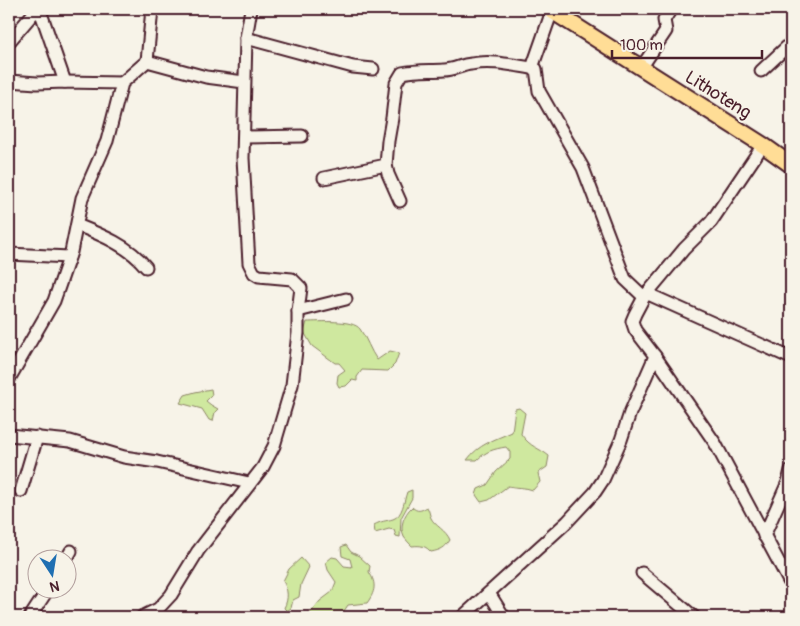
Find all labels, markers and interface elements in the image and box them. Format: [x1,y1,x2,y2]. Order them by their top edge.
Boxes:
scale bar [612,28,762,60]
text: 100 m [620,36,663,55]
street label: Lithoteng [681,66,755,124]
north arrow [28,548,78,598]
text: N [48,577,61,596]

